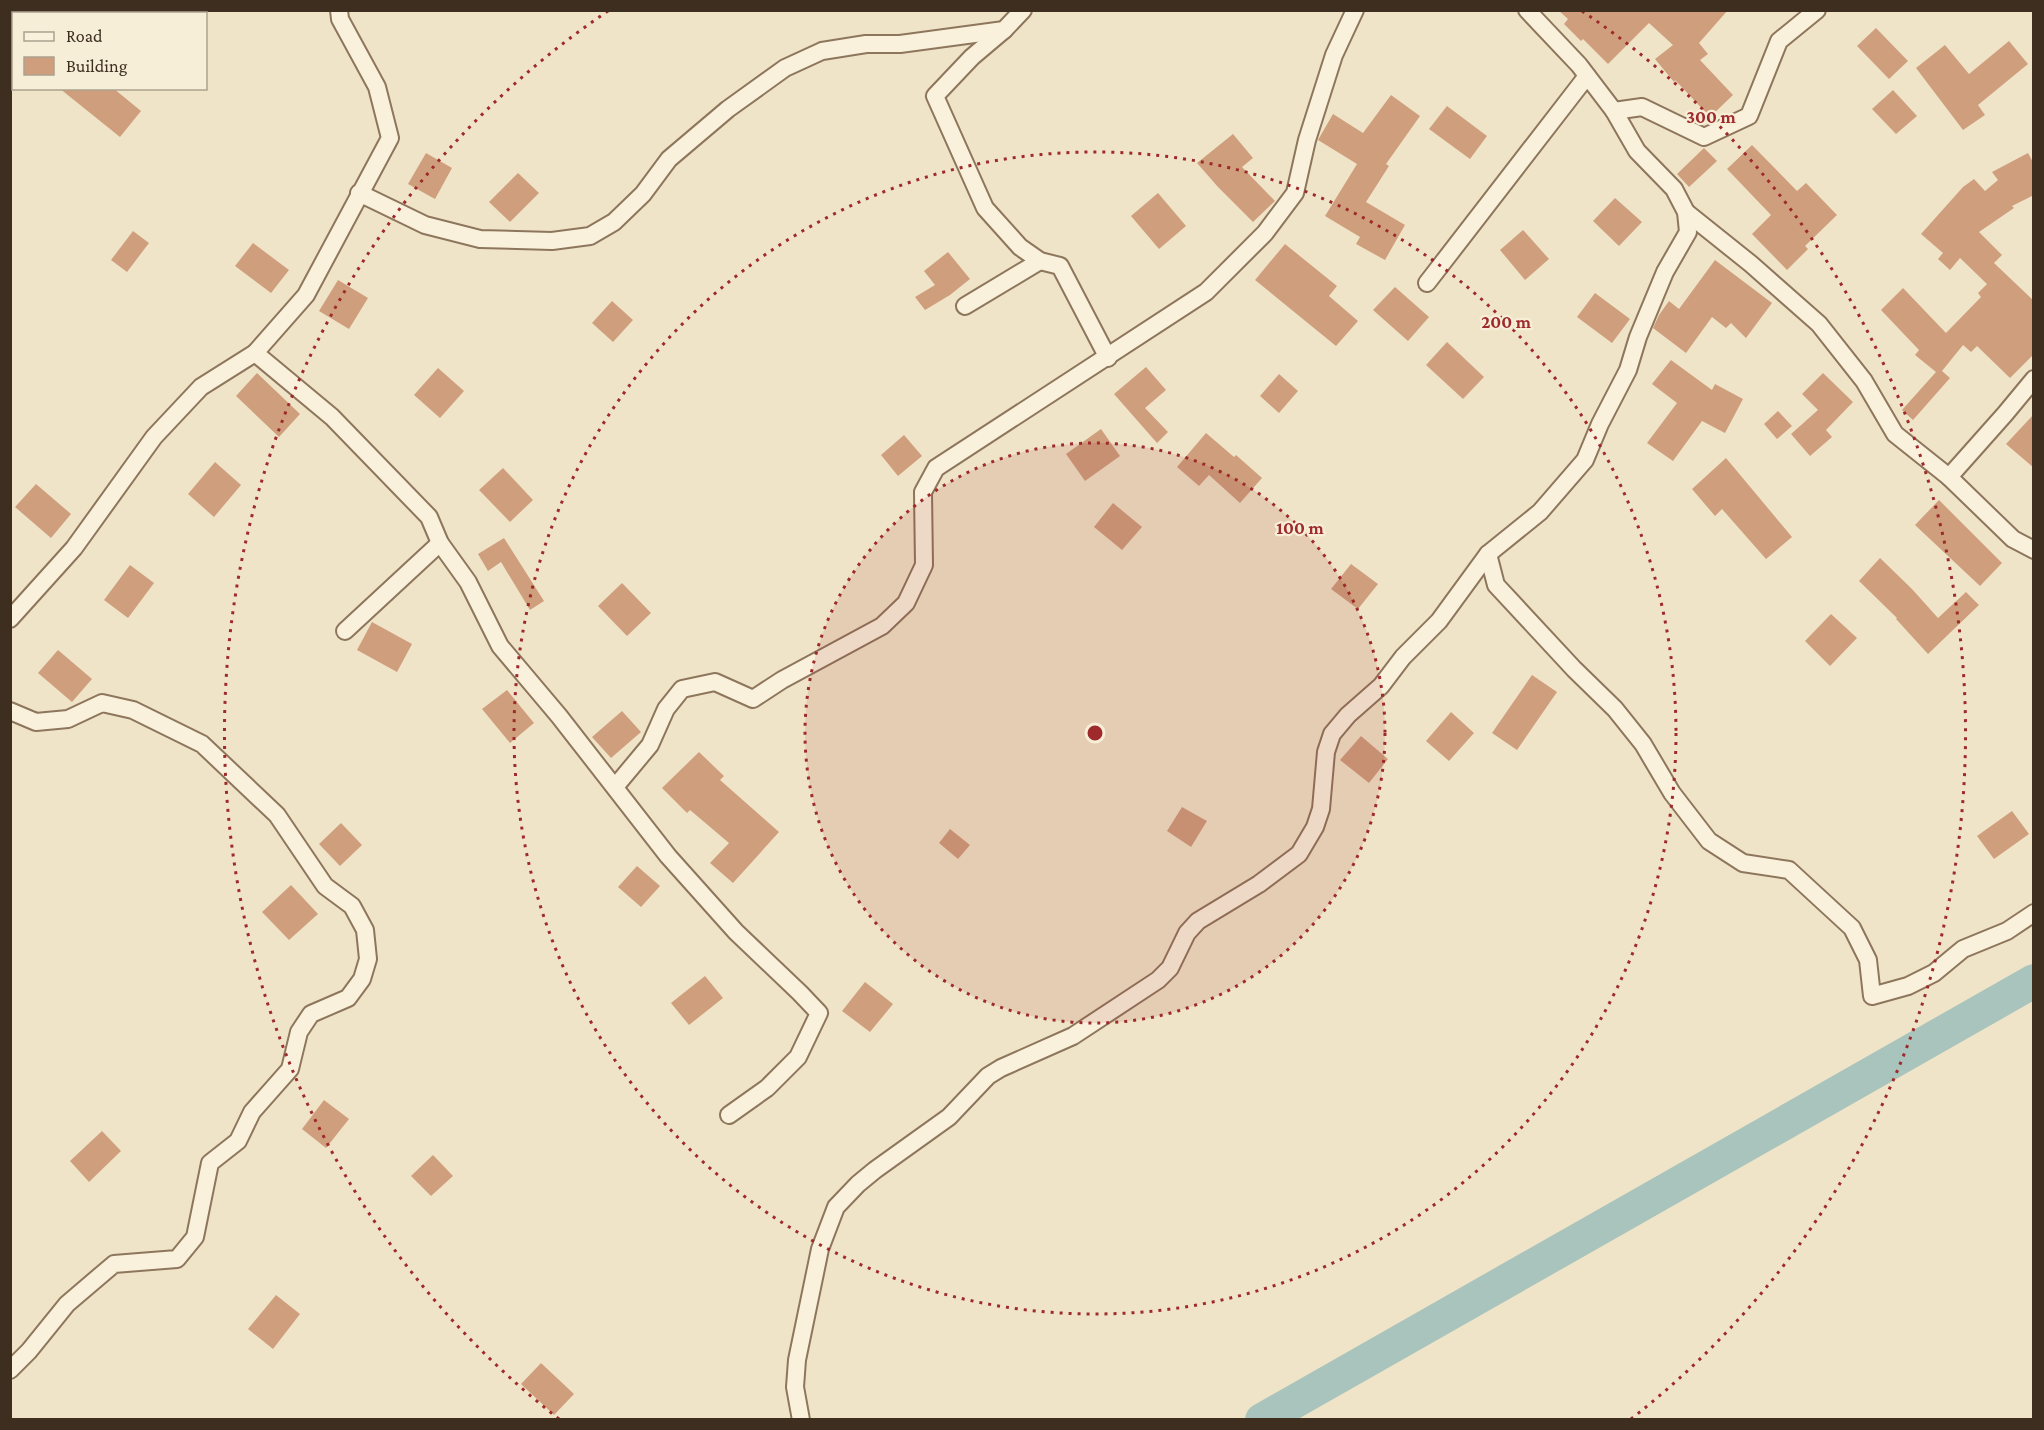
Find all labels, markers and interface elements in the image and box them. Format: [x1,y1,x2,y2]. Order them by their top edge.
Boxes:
legend [12,12,207,90]
text: Road [66,26,103,46]
text: Building [66,56,128,76]
text: 300 m [1686,107,1736,127]
text: 200 m [1481,312,1532,332]
text: 100 m [1276,518,1324,538]
centre of rings [1085,723,1105,743]

